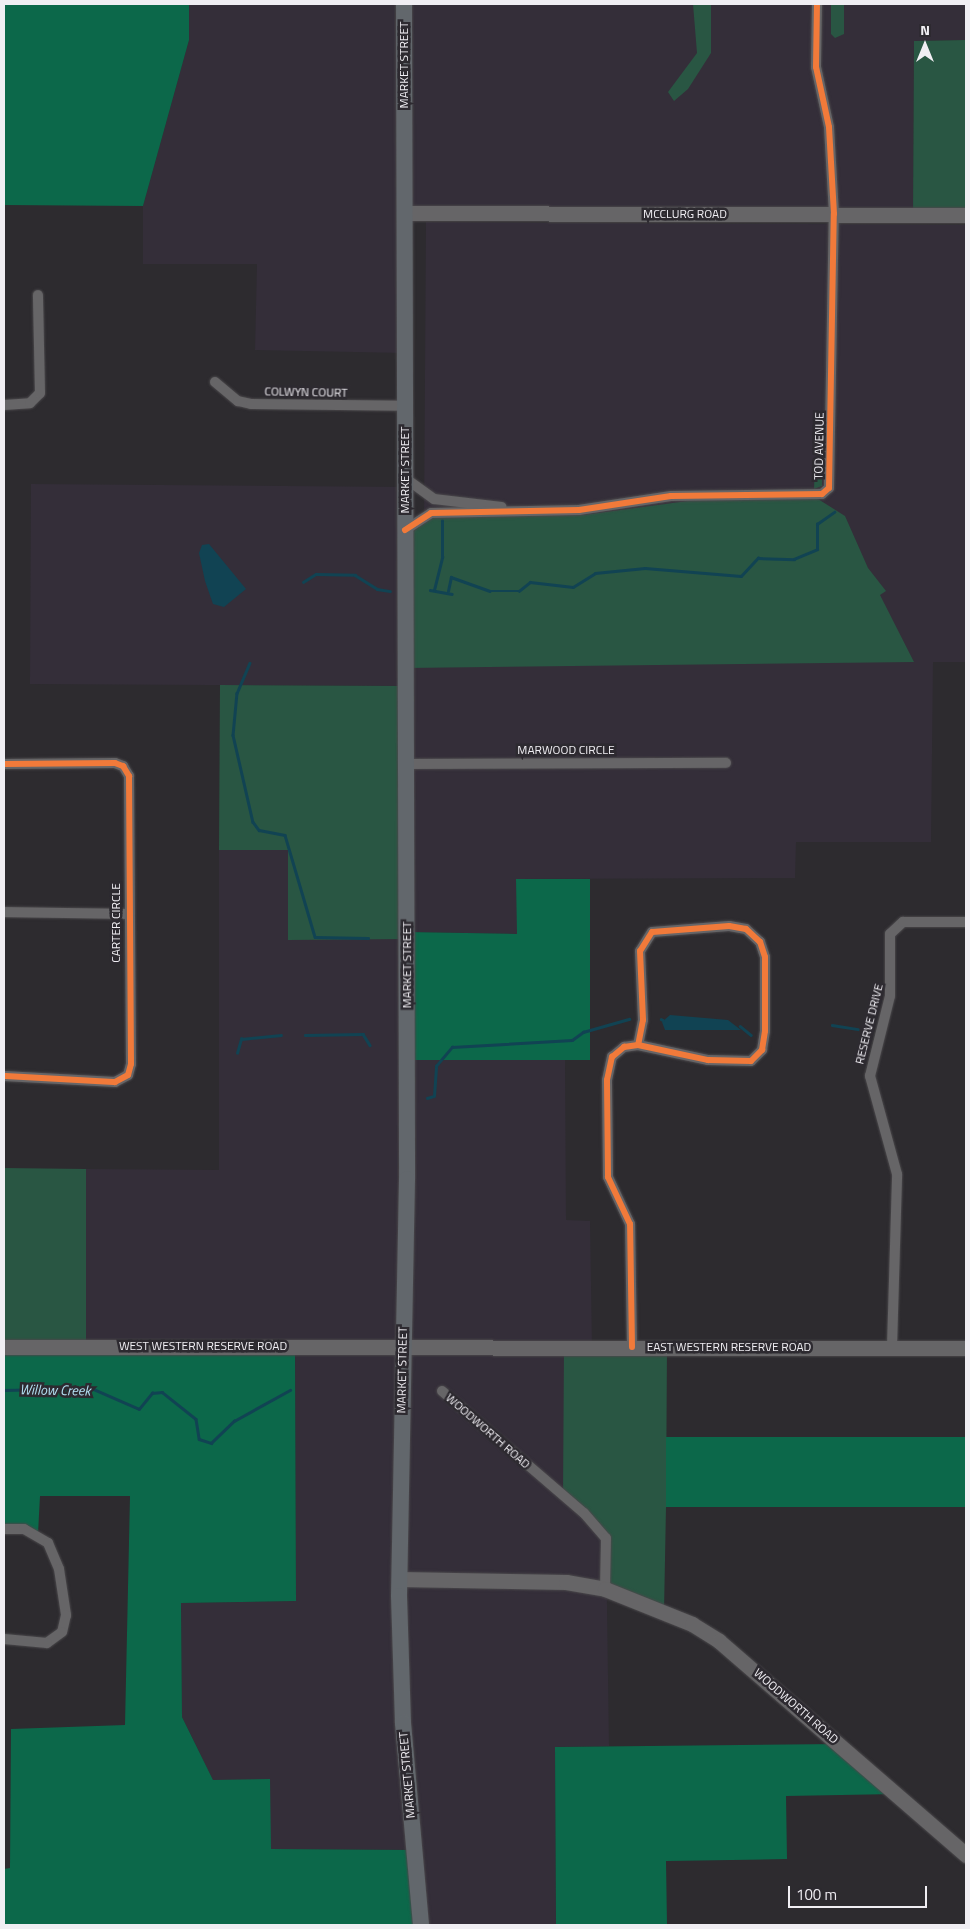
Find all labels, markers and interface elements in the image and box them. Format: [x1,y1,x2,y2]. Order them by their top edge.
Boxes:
text: N [920,19,930,40]
north arrow [900,20,950,70]
street label: MARKET STREET [397,22,411,108]
street label: MCCLURG ROAD [643,207,727,221]
street label: COLWYN COURT [264,384,348,400]
street label: TOD AVENUE [811,412,827,480]
street label: MARKET STREET [398,427,412,513]
street label: MARWOOD CIRCLE [517,743,615,757]
street label: CARTER CIRCLE [109,883,123,963]
street label: MARKET STREET [400,922,414,1008]
street label: RESERVE DRIVE [852,982,886,1066]
street label: MARKET STREET [394,1326,410,1414]
street label: WEST WESTERN RESERVE ROAD [119,1339,287,1353]
street label: EAST WESTERN RESERVE ROAD [647,1340,811,1354]
water label: Willow Creek [19,1381,91,1399]
street label: WOODWORTH ROAD [443,1390,533,1472]
street label: WOODWORTH ROAD [751,1665,841,1747]
street label: MARKET STREET [396,1731,418,1819]
scale bar [790,1876,929,1908]
text: 100 m [796,1883,837,1906]

